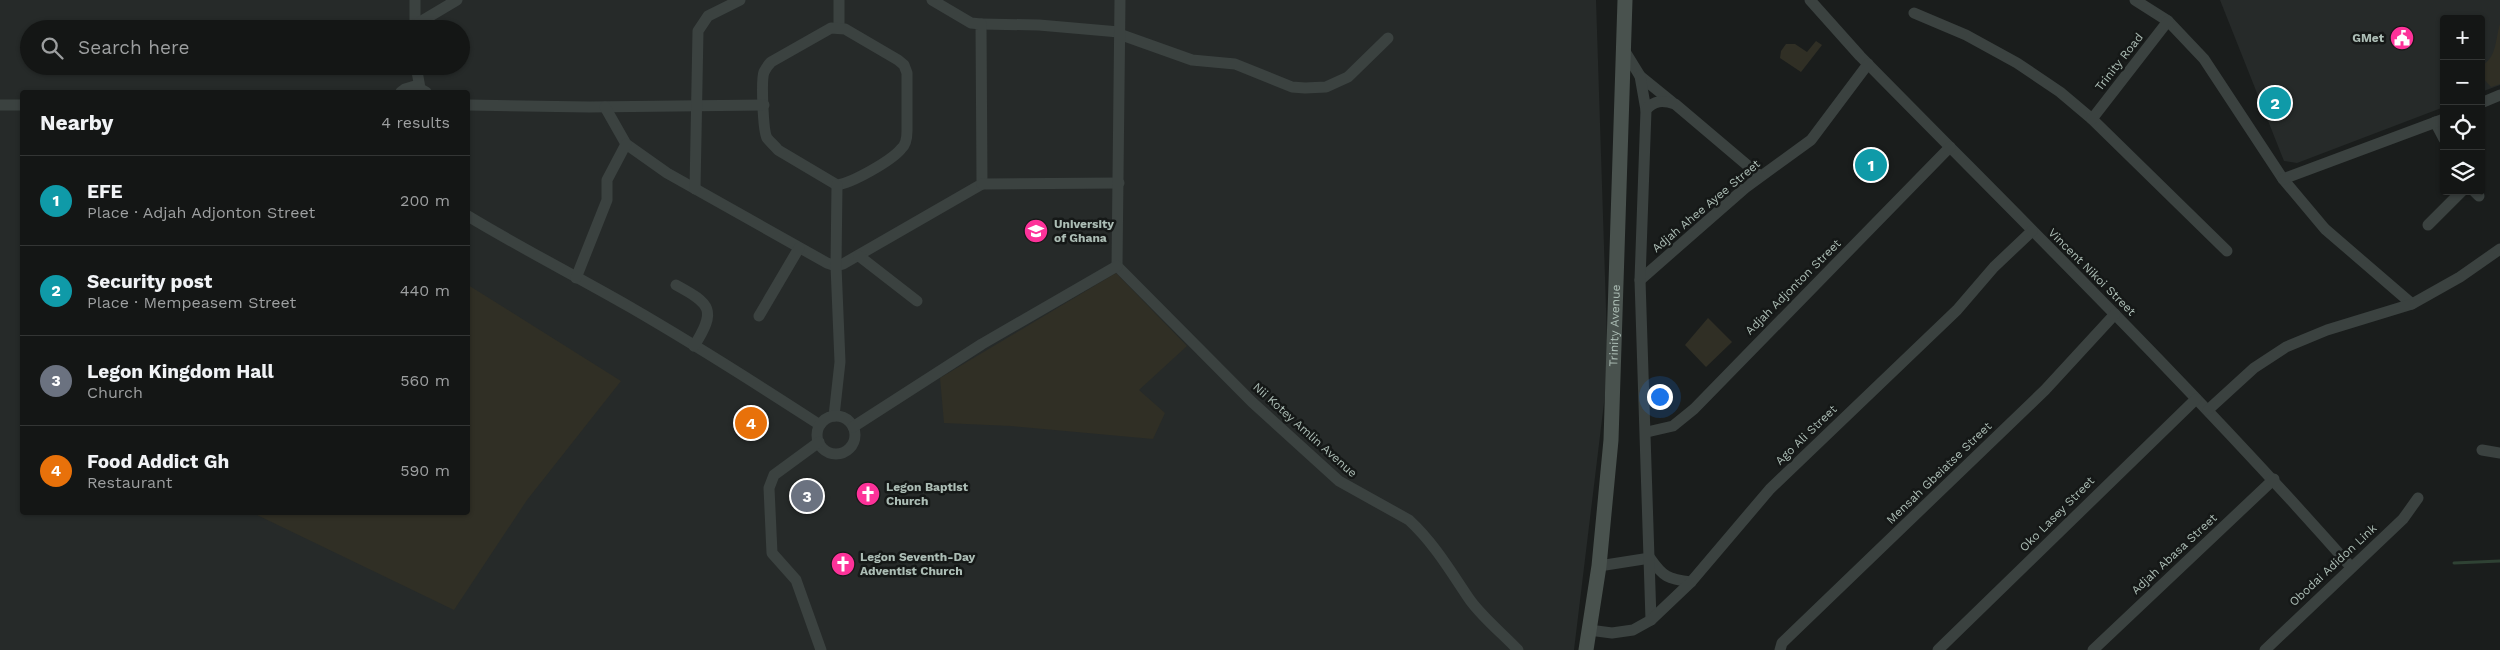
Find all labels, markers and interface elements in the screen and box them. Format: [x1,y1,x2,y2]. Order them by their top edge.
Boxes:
map controls [2440,15,2485,195]
button: + [2440,15,2485,60]
search box [20,20,470,75]
public building icon: GMet [2389,25,2415,51]
street label: Trinity Road [2092,30,2146,94]
place label: GMet [2352,31,2385,45]
icon: search [38,34,66,62]
text: Search here [78,36,189,59]
button: − [2440,60,2485,105]
pin: 2 [2259,84,2291,122]
button: locate [2440,105,2485,150]
text: Nearby [40,110,113,135]
text: 4 results [381,113,450,132]
pin: 1 [1855,146,1887,184]
button: layers [2440,150,2485,195]
street label: Adjah Ahee Ayee Street [1649,157,1763,255]
text: EFE [87,180,123,203]
text: 1 [53,191,59,210]
text: 200 m [400,191,450,210]
text: Place · Adjah Adjonton Street [87,203,315,222]
place label: University of Ghana [1054,217,1114,245]
school or university icon: University of Ghana [1023,218,1049,244]
street label: Vincent Nikoi Street [2045,225,2139,319]
street label: Adjah Adjonton Street [1742,236,1844,338]
text: Security post [87,270,212,293]
text: 2 [51,281,61,300]
text: 440 m [400,281,450,300]
street label: Trinity Avenue [1606,284,1623,367]
text: Place · Mempeasem Street [87,293,296,312]
text: Legon Kingdom Hall [87,360,274,383]
text: 3 [51,371,61,390]
text: 560 m [400,371,450,390]
street label: Nii Kotey Amlin Avenue [1250,380,1360,480]
text: Church [87,383,143,402]
your location [1647,384,1673,410]
street label: Ago Ali Street [1772,402,1840,468]
pin: 4 [735,404,767,442]
street label: Mensah Gbeiatse Street [1884,419,1994,527]
text: Food Addict Gh [87,450,229,473]
text: 4 [51,461,61,480]
text: 590 m [400,461,450,480]
text: Restaurant [87,473,173,492]
street label: Oko Lasey Street [2017,474,2097,554]
pin: 3 [791,477,823,515]
place label: Legon Baptist Church [886,480,969,508]
church icon: Legon Baptist Church [855,481,881,507]
street label: Adjah Abasa Street [2128,511,2220,597]
street label: Obodai Adidon Link [2286,521,2380,609]
place label: Legon Seventh-Day Adventist Church [860,550,976,578]
church icon: Legon Seventh-Day Adventist Church [830,551,856,577]

